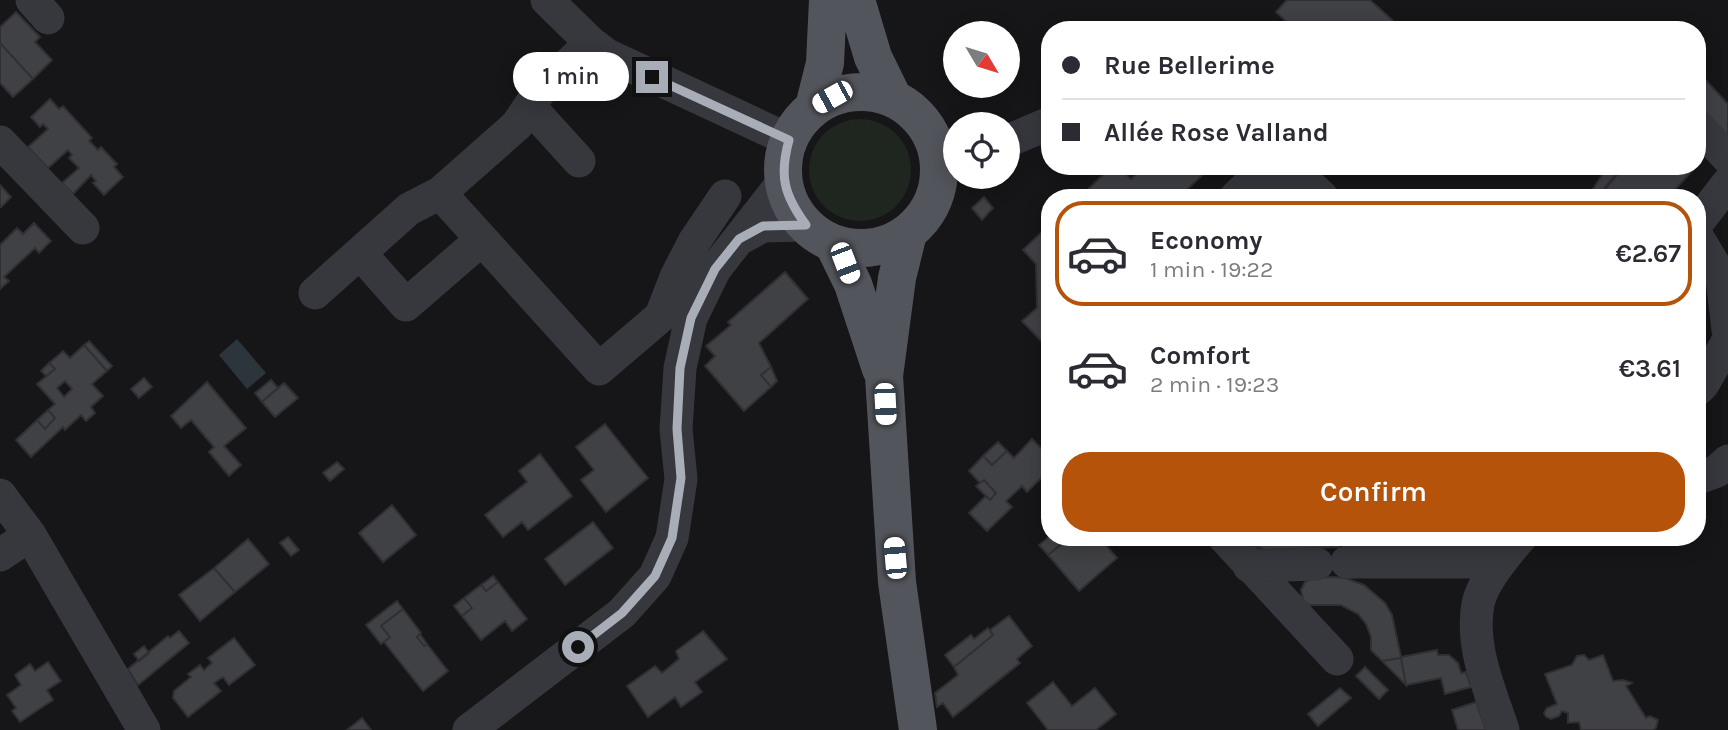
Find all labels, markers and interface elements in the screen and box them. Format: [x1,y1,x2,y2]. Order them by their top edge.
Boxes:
north arrow [943,21,1020,98]
map controls [943,21,1020,189]
text: Rue Bellerime [1104,50,1275,81]
callout: 1 min [512,52,628,102]
route end [636,61,668,93]
text: 1 min [542,63,600,90]
car [809,78,856,116]
button: locate [943,112,1020,189]
text: Allée Rose Valland [1104,117,1329,148]
icon: car [1066,222,1129,285]
text: Economy [1150,225,1262,256]
text: €2.67 [1616,238,1681,269]
car [828,240,863,286]
text: 1 min · 19:22 [1150,256,1273,283]
icon: car [1066,337,1129,400]
text: Comfort [1150,340,1251,371]
text: €3.61 [1619,353,1681,384]
text: 2 min · 19:23 [1150,371,1279,398]
car [874,382,897,426]
button: Confirm [1062,452,1685,532]
car [883,536,908,580]
route start [562,631,594,663]

